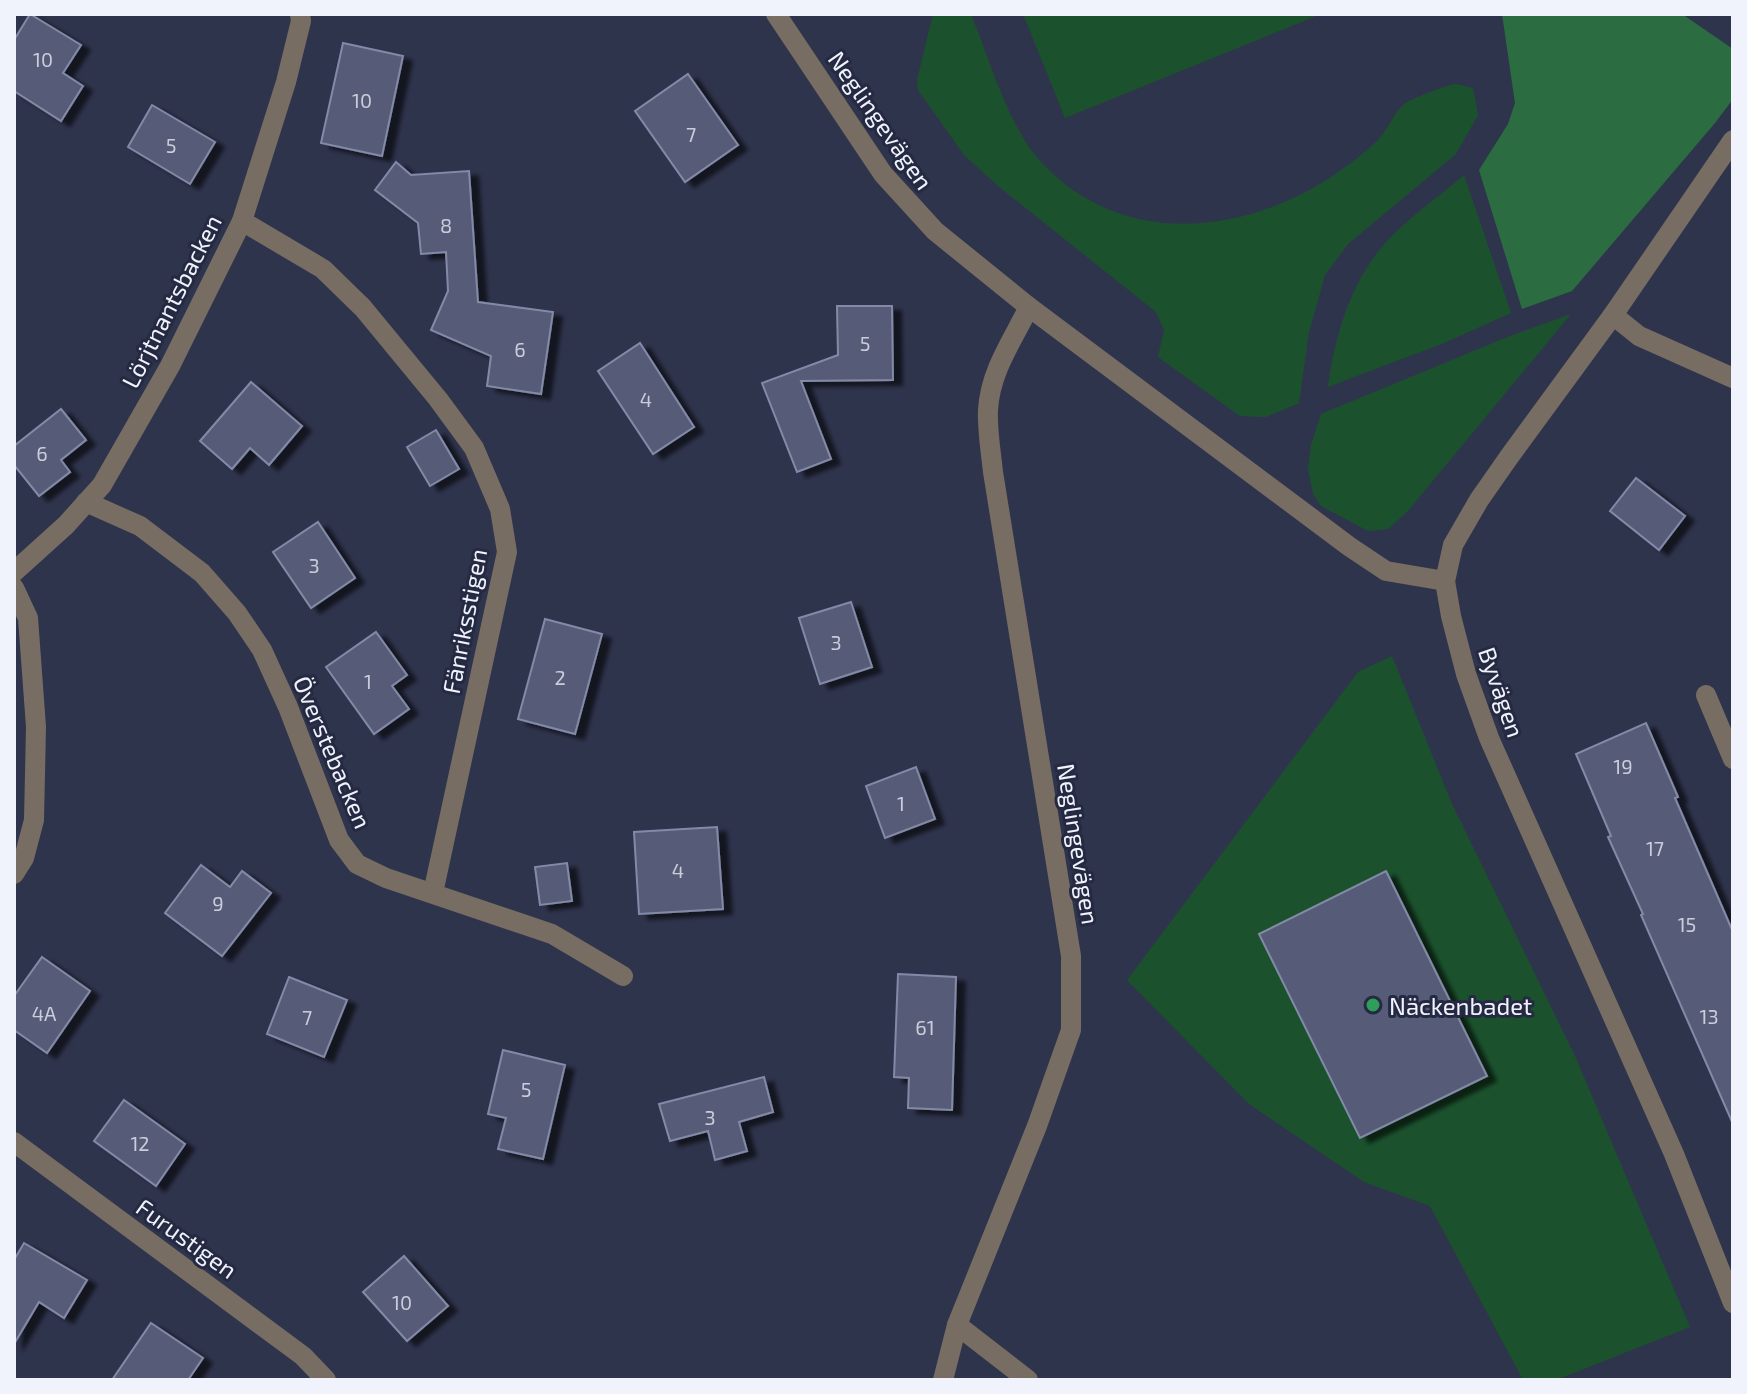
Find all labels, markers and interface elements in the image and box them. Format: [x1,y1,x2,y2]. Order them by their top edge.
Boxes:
street label: Neglingevägen [823,45,939,195]
house number: 10 [33,47,53,71]
house number: 10 [352,88,372,112]
house number: 7 [686,122,696,146]
house number: 5 [166,133,176,157]
street label: Lörjtnantsbacken [115,210,227,392]
house number: 8 [440,213,452,237]
house number: 5 [860,331,870,355]
house number: 6 [514,337,526,361]
house number: 4 [640,387,652,411]
house number: 6 [36,441,48,465]
street label: Fänriksstigen [436,546,492,696]
house number: 3 [308,553,320,577]
house number: 3 [830,630,842,654]
street label: Byvägen [1473,643,1531,741]
house number: 2 [554,665,566,689]
house number: 1 [364,669,372,693]
street label: Överstebacken [288,671,378,833]
house number: 19 [1613,754,1633,778]
street label: Neglingevägen [1052,762,1106,926]
house number: 1 [897,791,905,815]
house number: 17 [1646,836,1664,860]
house number: 4 [672,858,684,882]
house number: 9 [212,891,224,915]
house number: 15 [1678,912,1696,936]
place label: Näckenbadet [1389,991,1532,1020]
marker: Näckenbadet [1364,996,1382,1014]
house number: 4A [32,1001,57,1025]
house number: 13 [1699,1004,1719,1028]
house number: 7 [302,1005,312,1029]
house number: 61 [915,1015,935,1039]
house number: 5 [521,1077,531,1101]
house number: 3 [704,1105,716,1129]
house number: 12 [130,1131,150,1155]
street label: Furustigen [131,1192,243,1284]
house number: 10 [392,1290,412,1314]

